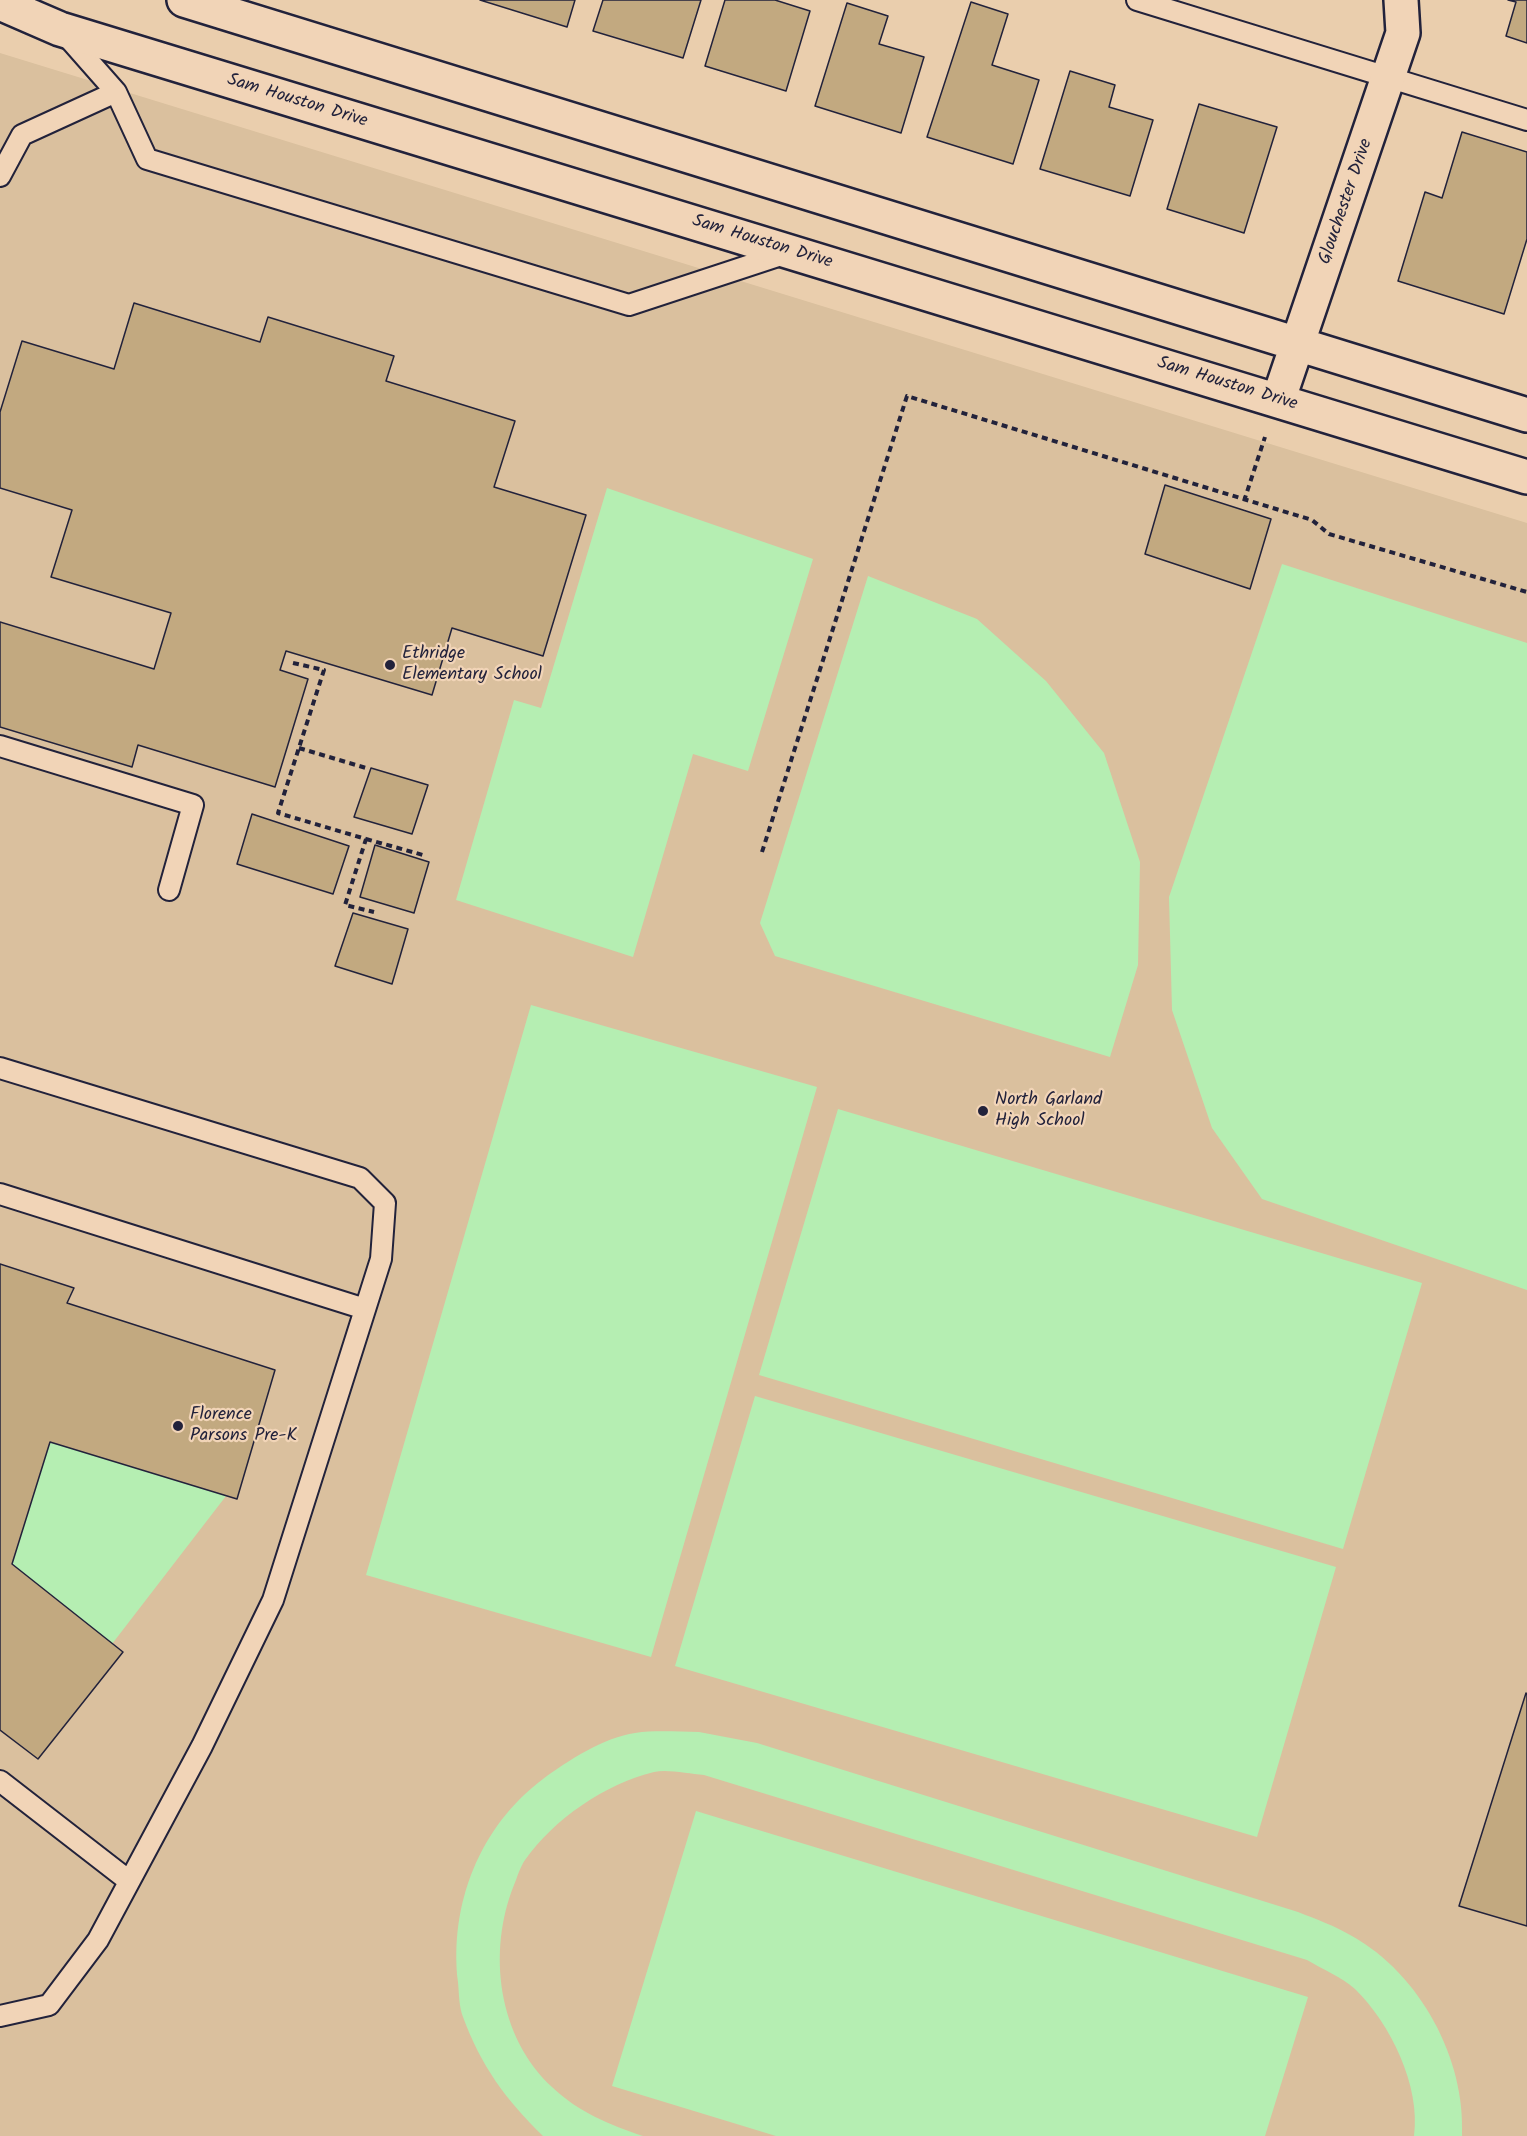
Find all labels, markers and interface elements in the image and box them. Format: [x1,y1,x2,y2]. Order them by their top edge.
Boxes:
street label: Sam Houston Drive [224,70,370,134]
street label: Glouchester Drive [1315,136,1379,268]
street label: Sam Houston Drive [689,211,835,275]
street label: Sam Houston Drive [1154,353,1300,417]
place label: Ethridge Elementary School [402,644,542,686]
marker: Ethridge Elementary School [383,658,397,672]
place label: North Garland High School [995,1090,1102,1132]
marker: North Garland High School [976,1104,990,1118]
place label: Florence Parsons Pre-K [190,1405,297,1448]
marker: Florence Parsons Pre-K [171,1419,185,1433]

